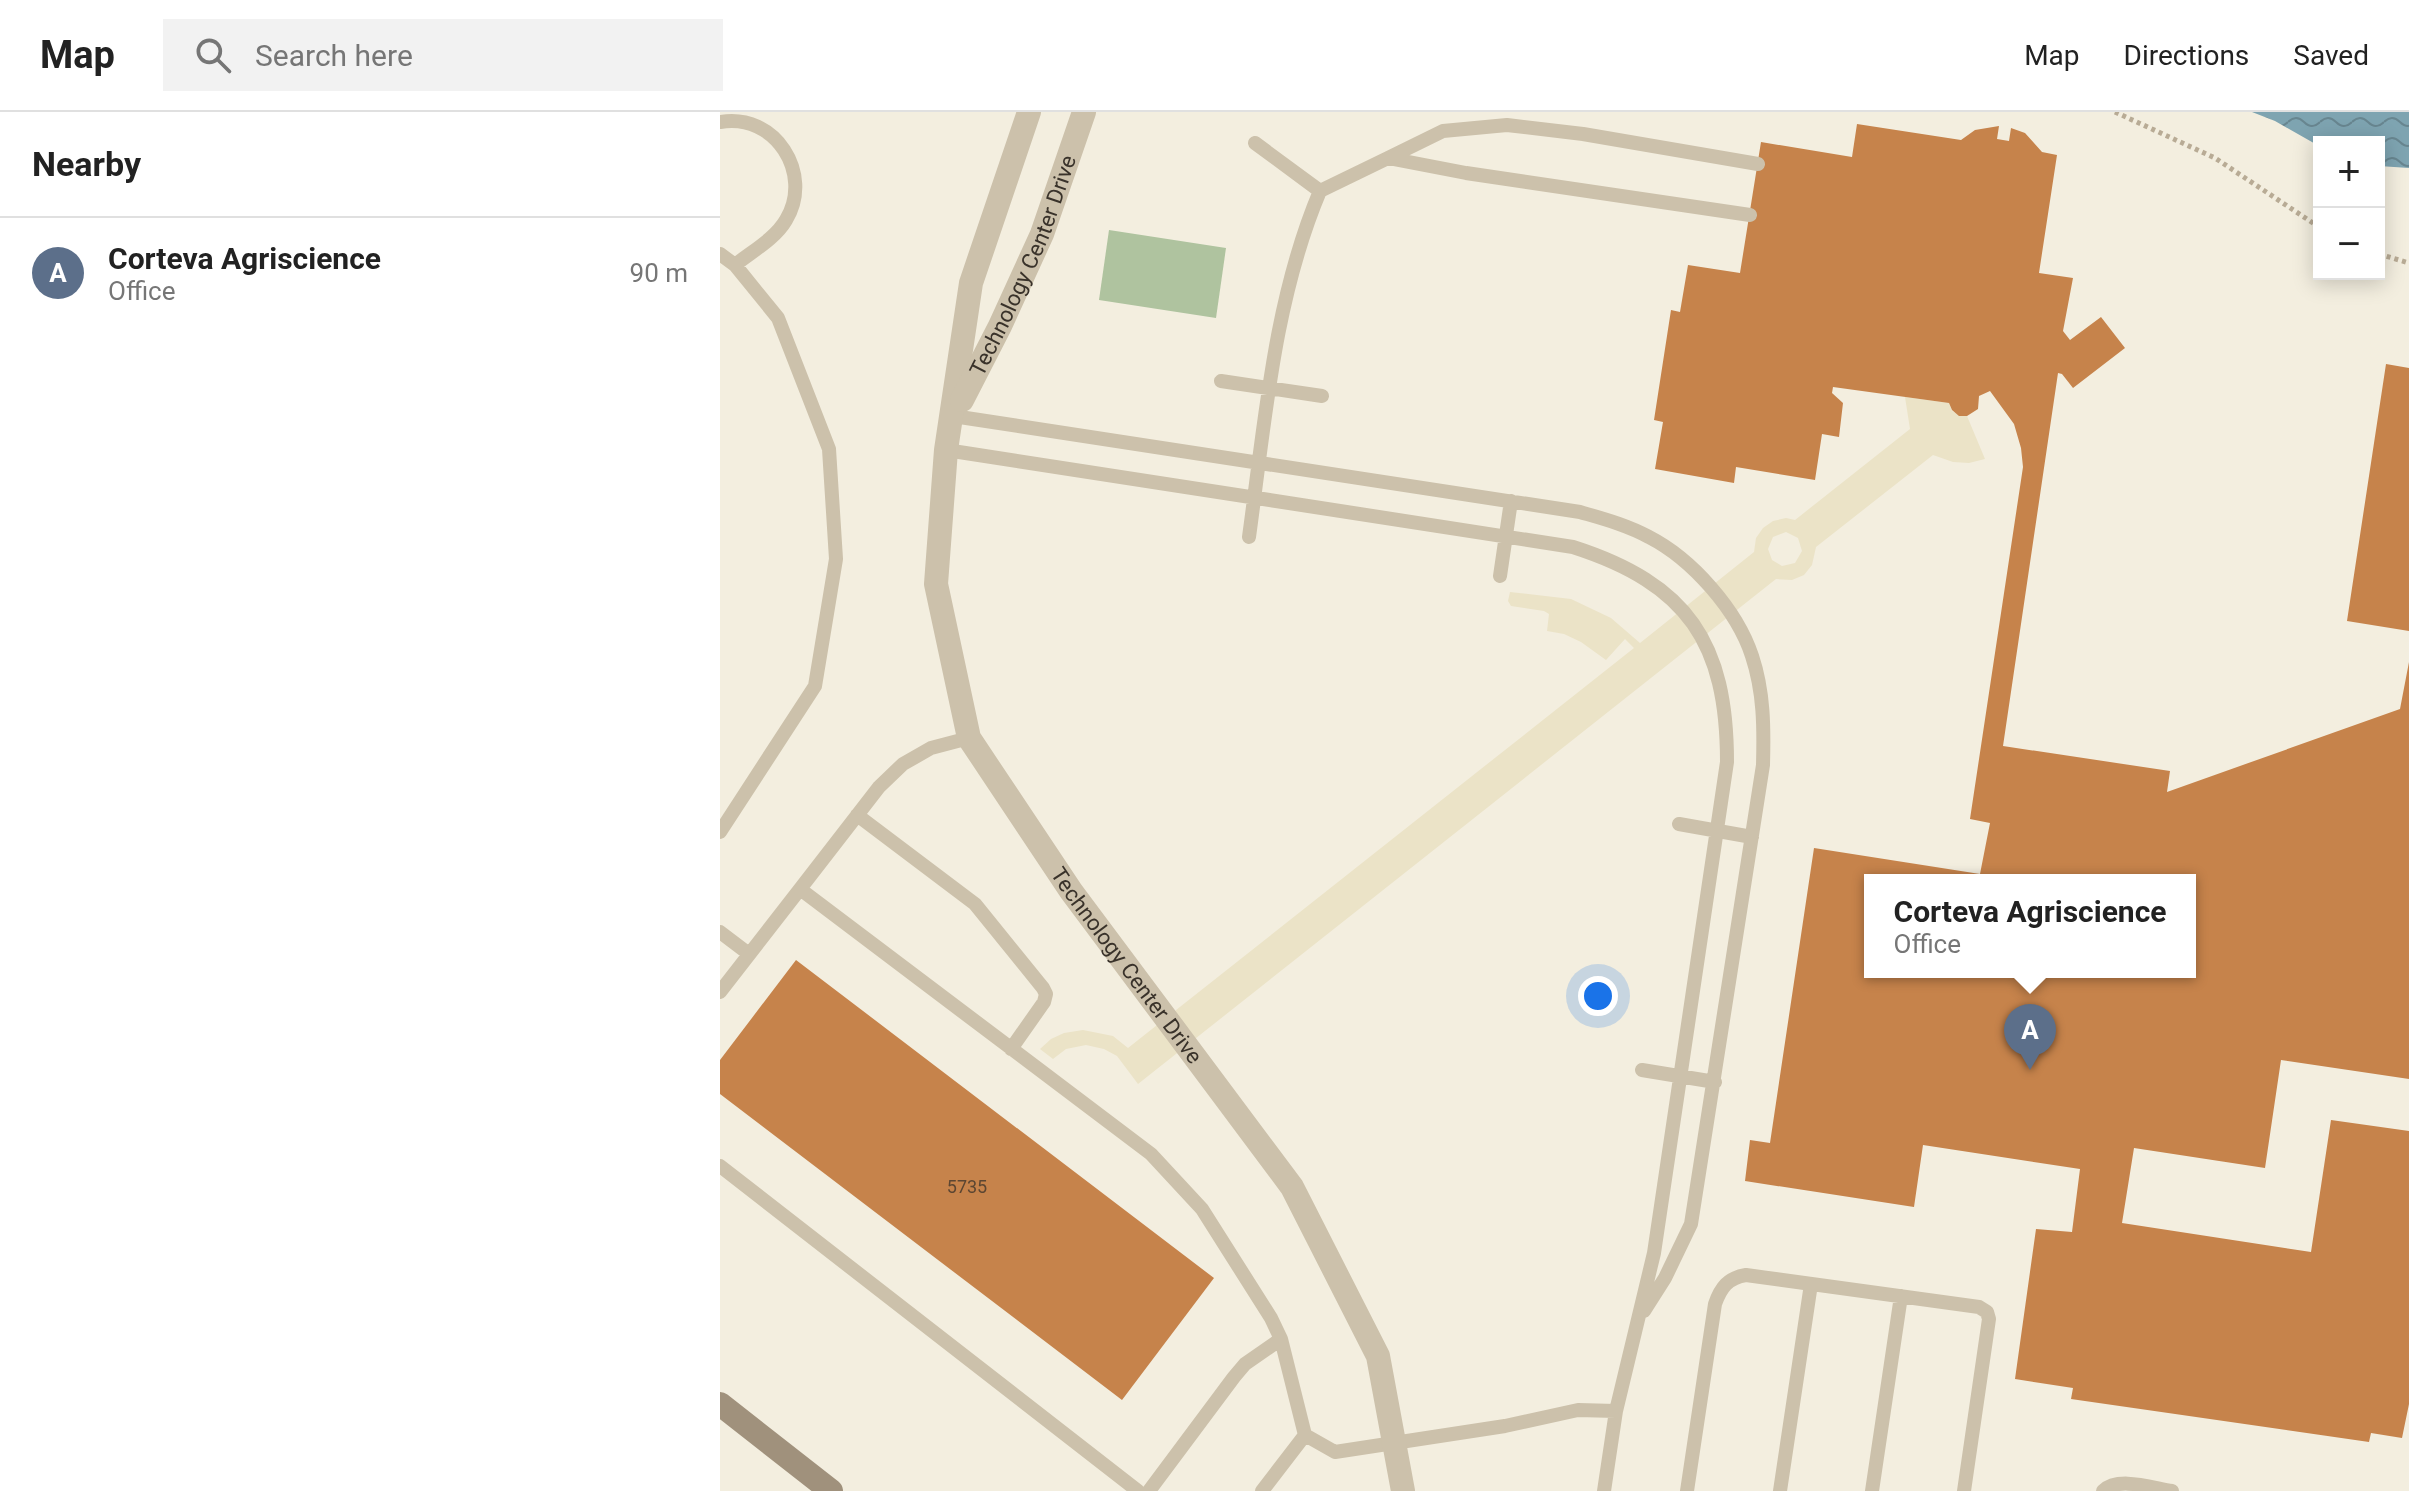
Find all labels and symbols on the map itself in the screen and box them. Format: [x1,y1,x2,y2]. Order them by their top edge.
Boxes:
street label: Technology Center Drive [964,152,1081,380]
street label: Technology Center Drive [1046,862,1208,1068]
your location [1578,976,1618,1016]
pin: A [2004,1004,2056,1070]
house number: 5735 [947,1176,987,1197]

